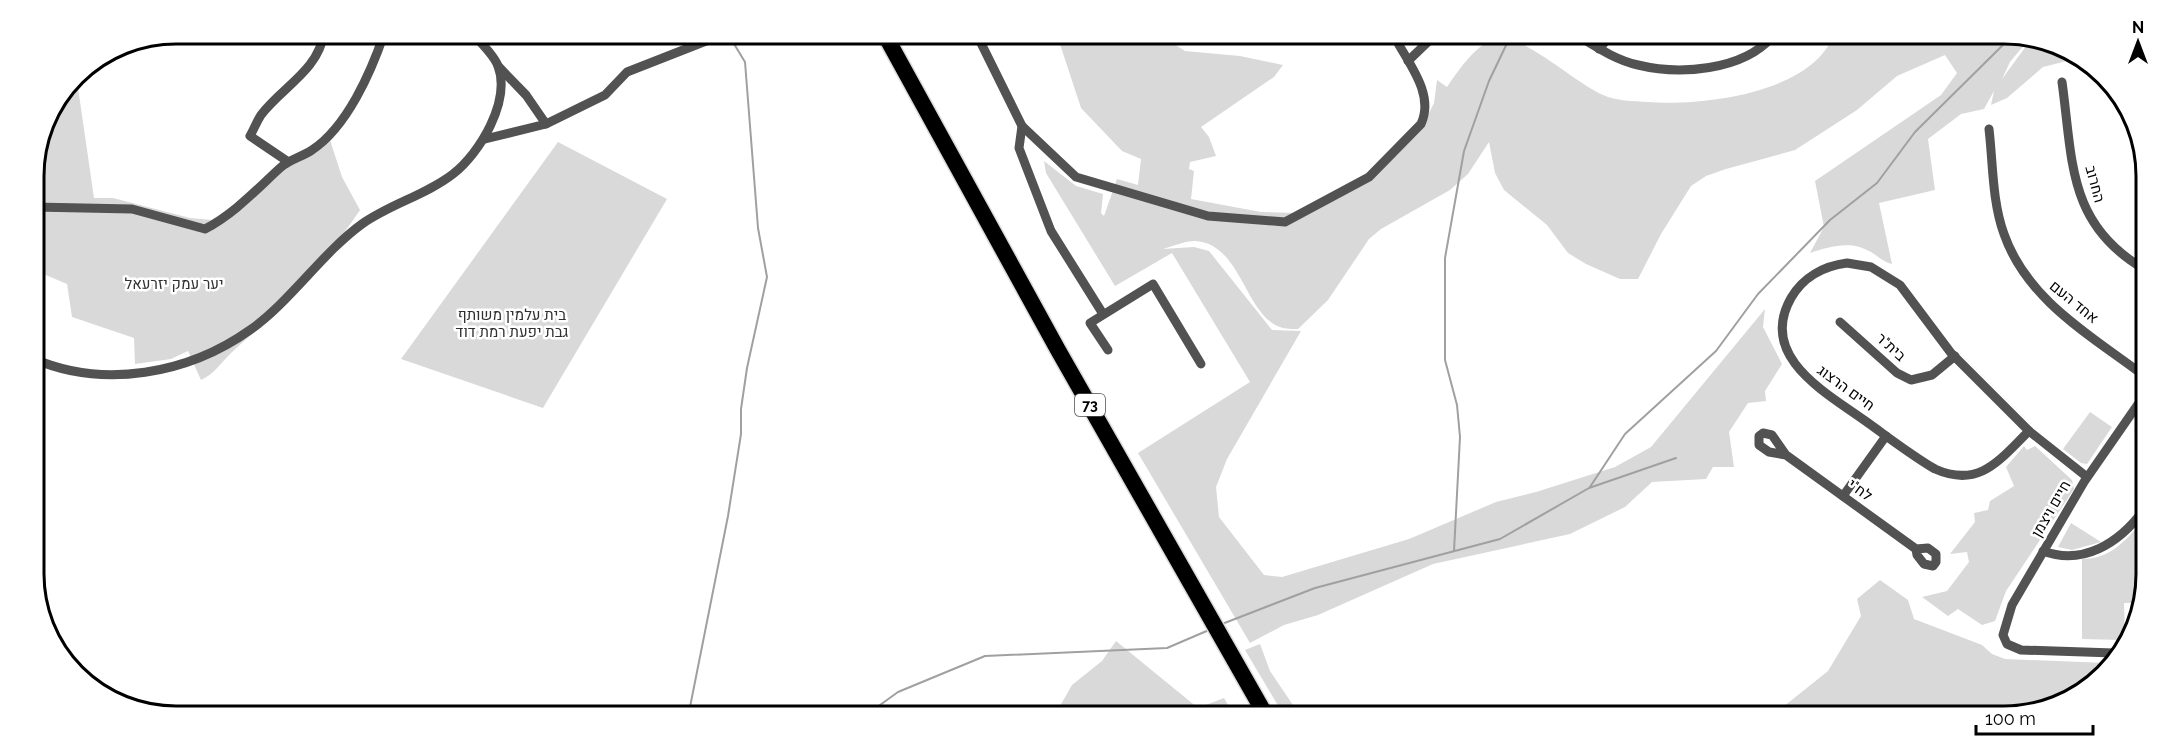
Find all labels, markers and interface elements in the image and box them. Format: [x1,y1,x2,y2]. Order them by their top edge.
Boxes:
north arrow [2108,12,2168,72]
text: N [2132,18,2144,37]
street label: החרוב [2081,163,2109,205]
park label: יער עמק יזרעאל [125,275,223,293]
street label: אחד העם [2046,277,2102,327]
park label: בית עלמין משותף גבת יפעת רמת דוד [456,306,569,341]
street label: בית"ר [1873,329,1910,365]
street label: חיים הרצוג [1814,361,1878,415]
road number: 73 [1075,394,1105,416]
street label: לח"י [1844,475,1876,505]
street label: חיים ויצמן [2028,477,2074,541]
scale bar [1976,698,2093,736]
text: 100 m [1985,708,2036,729]

